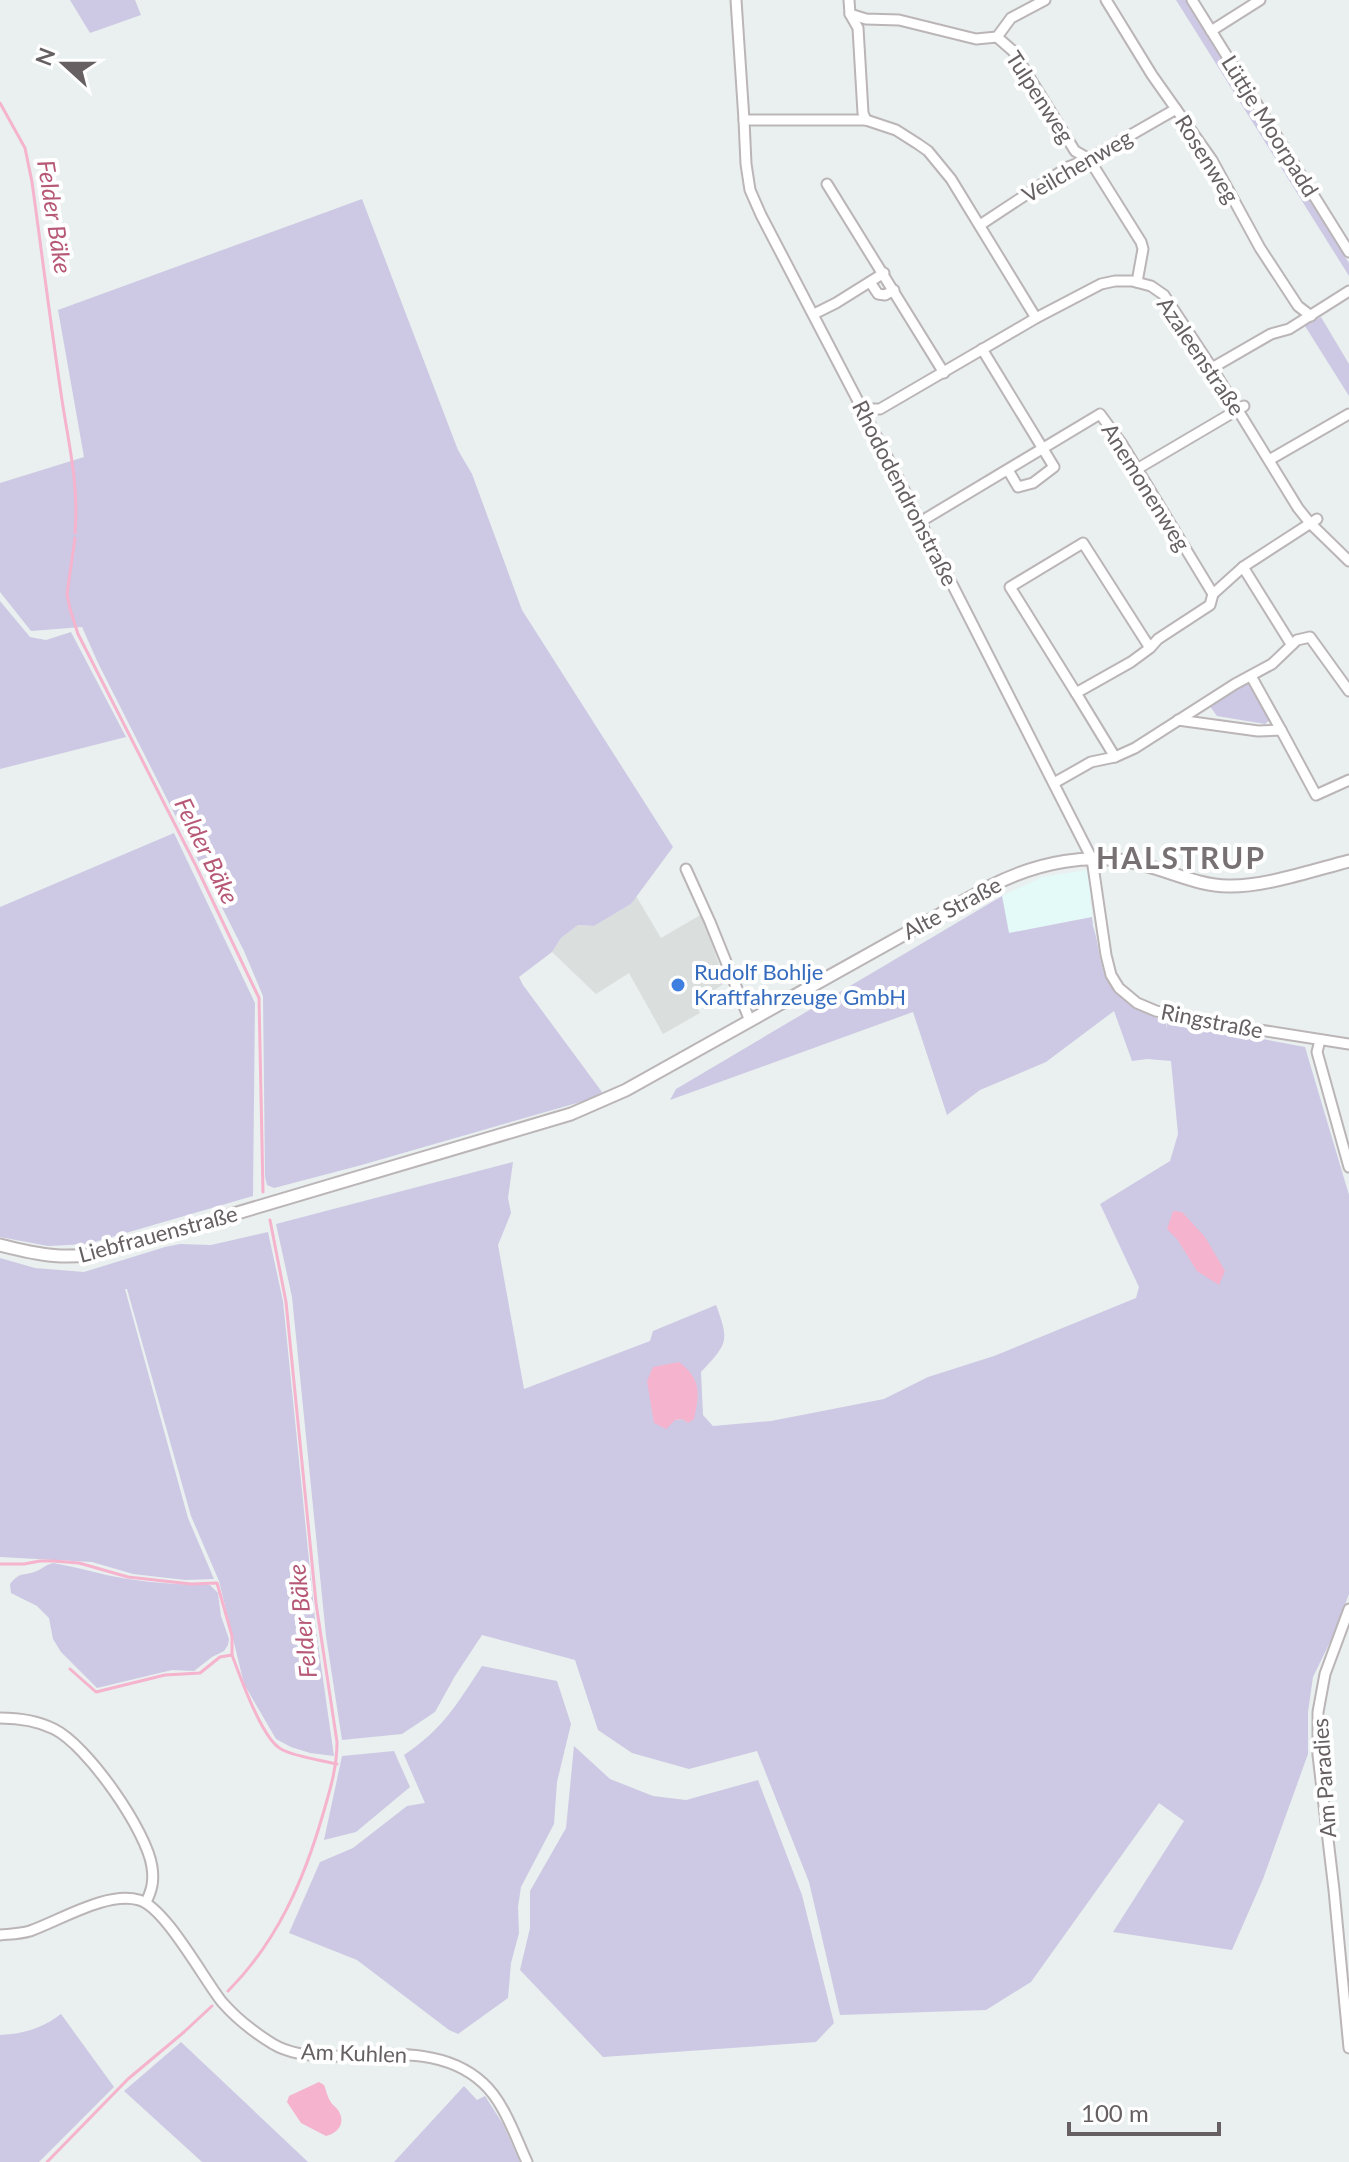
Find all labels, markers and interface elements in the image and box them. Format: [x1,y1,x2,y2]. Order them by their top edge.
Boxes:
north arrow [24,24,104,104]
text: N [29,44,61,69]
street label: Tulpenweg [1001,46,1080,148]
street label: Lüttje Moorpadd [1216,50,1325,201]
street label: Rosenweg [1170,110,1245,208]
street label: Veilchenweg [1017,123,1136,208]
water label: Felder Bäke [32,158,79,276]
street label: Azaleenstraße [1152,291,1251,420]
street label: Rhododendronstraße [847,396,964,590]
street label: Anemonenweg [1096,418,1196,556]
water label: Felder Bäke [169,792,246,908]
district label: HALSTRUP [1096,839,1266,875]
street label: Alte Straße [898,870,1006,945]
place label: Rudolf Bohlje Kraftfahrzeuge GmbH [694,958,906,1010]
marker: Rudolf Bohlje Kraftfahrzeuge GmbH [669,976,687,994]
street label: Ringstraße [1159,997,1265,1044]
street label: Liebfrauenstraße [75,1199,240,1268]
water label: Felder Bäke [281,1563,322,1680]
street label: Am Paradies [1306,1717,1341,1839]
street label: Am Kuhlen [300,2037,408,2068]
scale bar [1069,2086,1219,2136]
text: 100 m [1081,2098,1149,2127]

